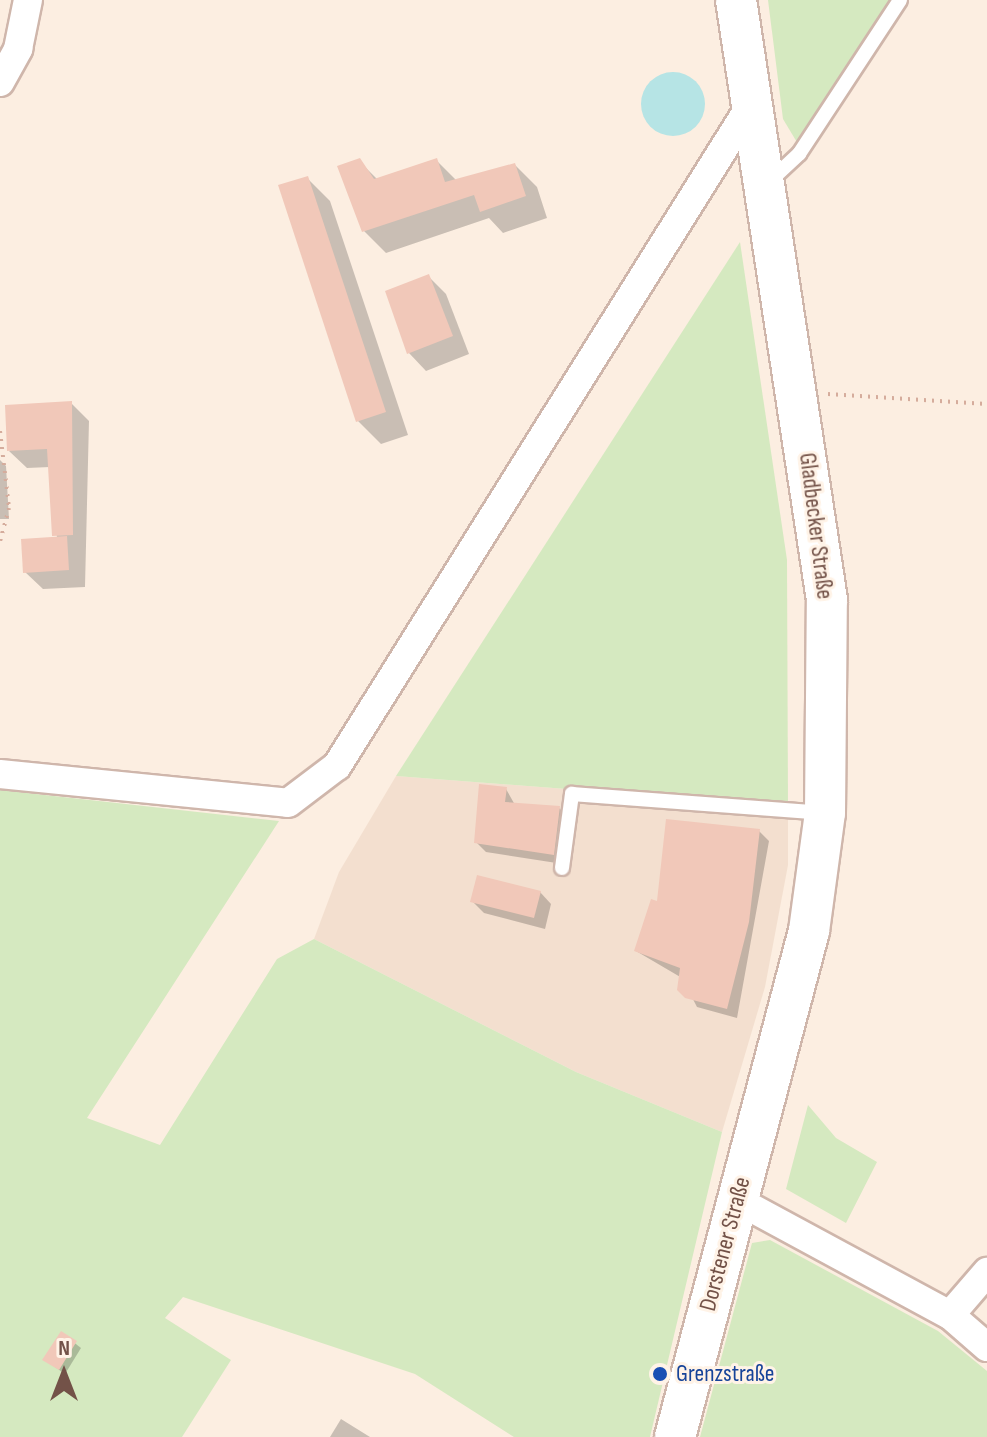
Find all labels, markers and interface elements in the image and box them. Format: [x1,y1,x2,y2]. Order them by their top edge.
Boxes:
street label: Gladbecker Straße [793,451,839,601]
street label: Dorstener Straße [693,1174,757,1314]
north arrow [24,1333,104,1413]
text: N [58,1335,70,1362]
place label: Grenzstraße [676,1360,774,1388]
marker: Grenzstraße [651,1365,669,1383]

